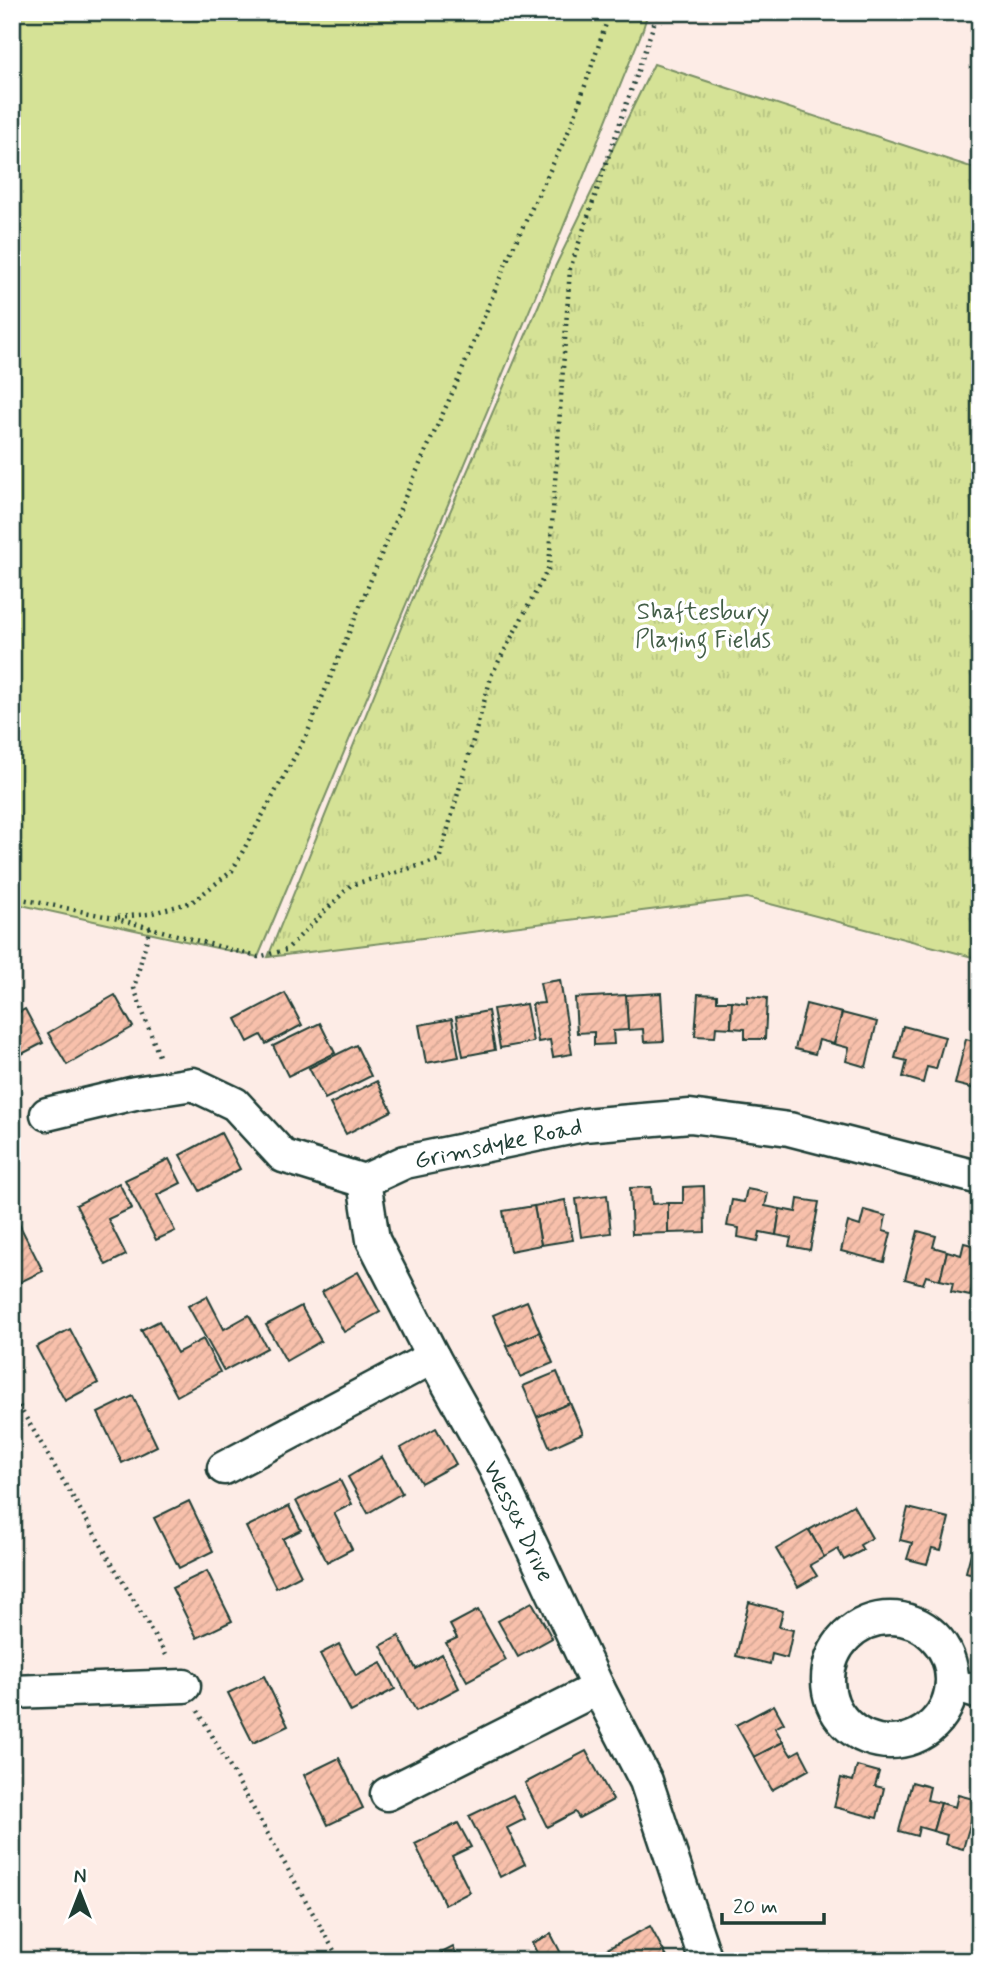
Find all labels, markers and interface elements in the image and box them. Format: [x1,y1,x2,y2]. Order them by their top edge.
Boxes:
park label: Shaftesbury Playing Fields [635,597,771,659]
street label: Grimsdyke Road [412,1112,585,1177]
street label: Wessex Drive [475,1456,560,1588]
north arrow [46,1857,116,1927]
text: N [74,1865,86,1890]
scale bar [722,1882,824,1926]
text: 20 m [733,1893,778,1921]

